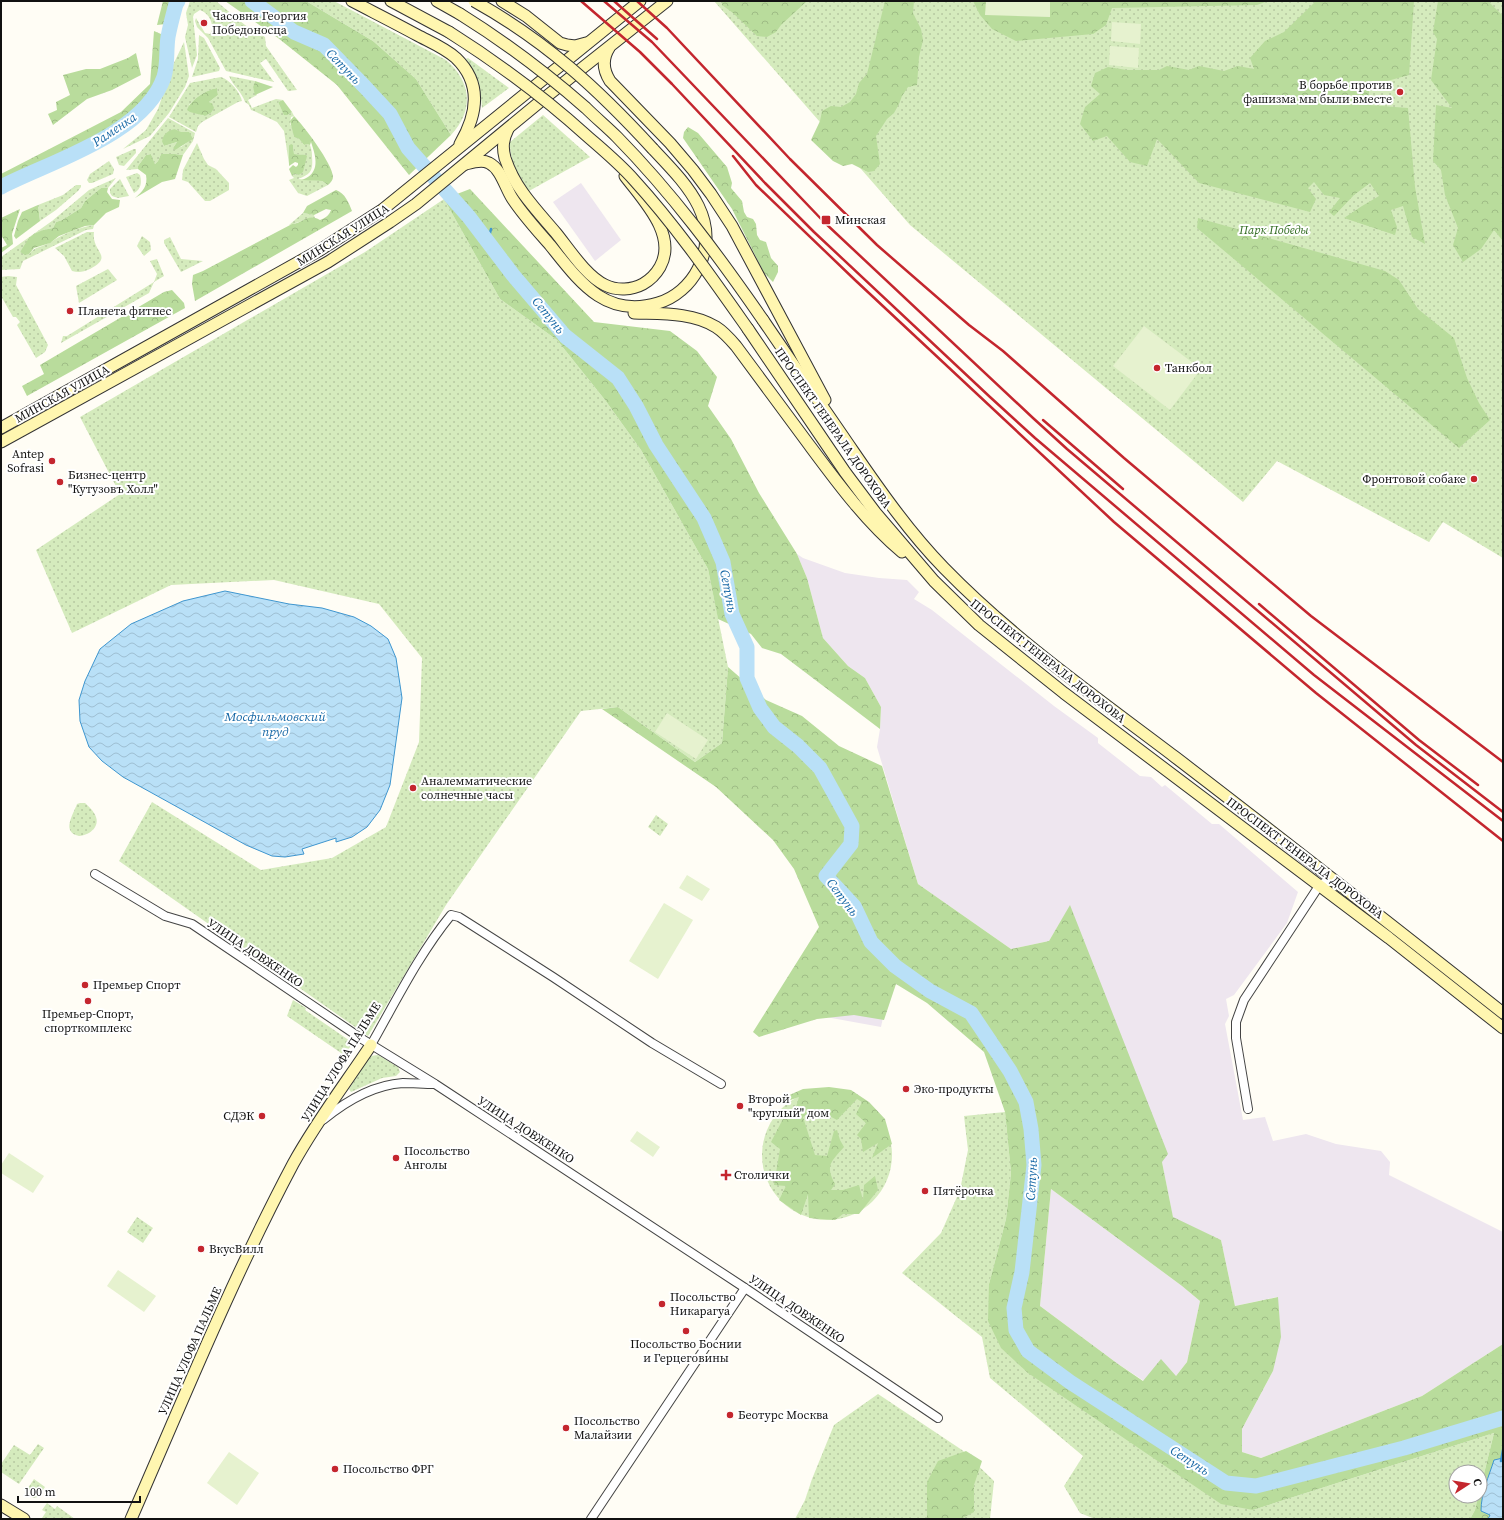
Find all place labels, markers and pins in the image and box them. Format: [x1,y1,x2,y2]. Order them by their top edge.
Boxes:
place label: Часовня Георгия Победоносца [212,8,307,38]
marker: Часовня Георгия Победоносца [199,18,209,28]
place label: В борьбе против фашизма мы были вместе [1243,77,1392,107]
marker: В борьбе против фашизма мы были вместе [1395,87,1405,97]
place label: Минская [835,212,886,228]
marker: Минская [820,214,832,226]
place label: Планета фитнес [78,303,171,319]
marker: Планета фитнес [65,306,75,316]
place label: Танкбол [1165,360,1212,376]
marker: Танкбол [1152,363,1162,373]
place label: Antep Sofrasi [7,446,44,476]
marker: Antep Sofrasi [47,456,57,466]
place label: Бизнес-центр "Кутузовъ Холл" [68,467,158,497]
place label: Фронтовой собаке [1363,471,1466,487]
marker: Фронтовой собаке [1469,474,1479,484]
marker: Бизнес-центр "Кутузовъ Холл" [55,477,65,487]
place label: Аналемматические солнечные часы [421,773,532,803]
marker: Аналемматические солнечные часы [408,783,418,793]
place label: Премьер Спорт [93,977,181,993]
marker: Премьер Спорт [80,980,90,990]
marker: Премьер-Спорт, спорткомплекс [83,996,93,1006]
place label: Премьер-Спорт, спорткомплекс [42,1006,134,1036]
place label: Эко-продукты [914,1081,994,1097]
marker: Эко-продукты [901,1084,911,1094]
place label: Второй "круглый" дом [748,1091,829,1121]
marker: Второй "круглый" дом [735,1101,745,1111]
place label: СДЭК [223,1108,254,1124]
marker: СДЭК [257,1111,267,1121]
place label: Посольство Анголы [404,1143,470,1173]
marker: Посольство Анголы [391,1153,401,1163]
place label: Столички [734,1167,790,1183]
marker: Столички [721,1170,731,1180]
place label: Пятёрочка [933,1183,994,1199]
marker: Пятёрочка [920,1186,930,1196]
place label: ВкусВилл [209,1241,264,1257]
marker: ВкусВилл [196,1244,206,1254]
place label: Посольство Никарагуа [670,1289,736,1319]
marker: Посольство Никарагуа [657,1299,667,1309]
marker: Посольство Боснии и Герцеговины [681,1326,691,1336]
place label: Посольство Боснии и Герцеговины [630,1336,742,1366]
place label: Беотурс Москва [738,1407,829,1423]
marker: Беотурс Москва [725,1410,735,1420]
place label: Посольство Малайзии [574,1413,640,1443]
marker: Посольство Малайзии [561,1423,571,1433]
place label: Посольство ФРГ [343,1461,434,1477]
marker: Посольство ФРГ [330,1464,340,1474]

